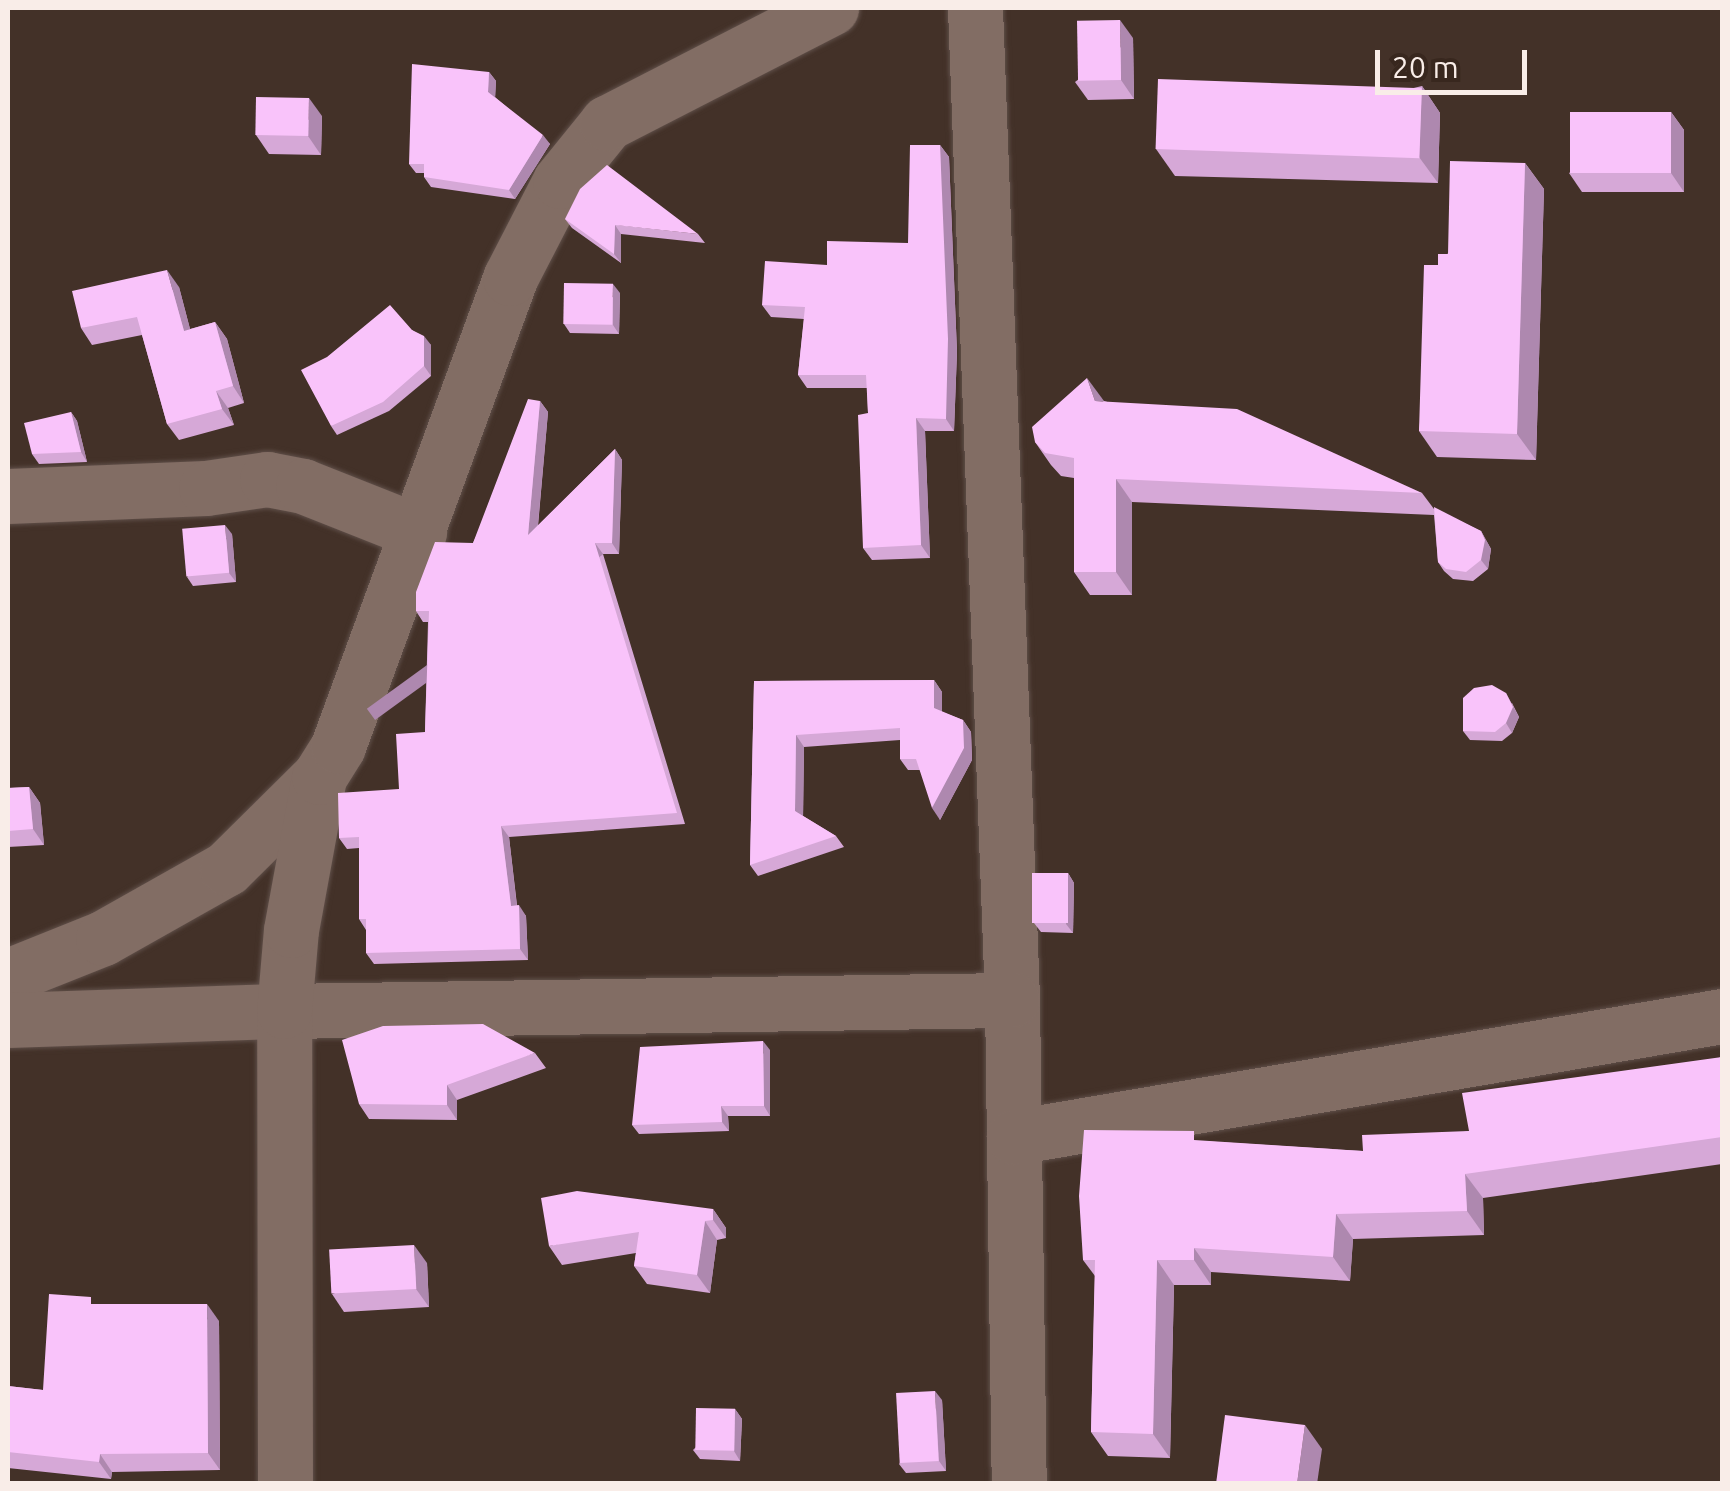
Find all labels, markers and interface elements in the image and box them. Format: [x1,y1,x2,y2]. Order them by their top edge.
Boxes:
scale bar [1380,30,1532,92]
text: 20 m [1392,50,1459,84]

